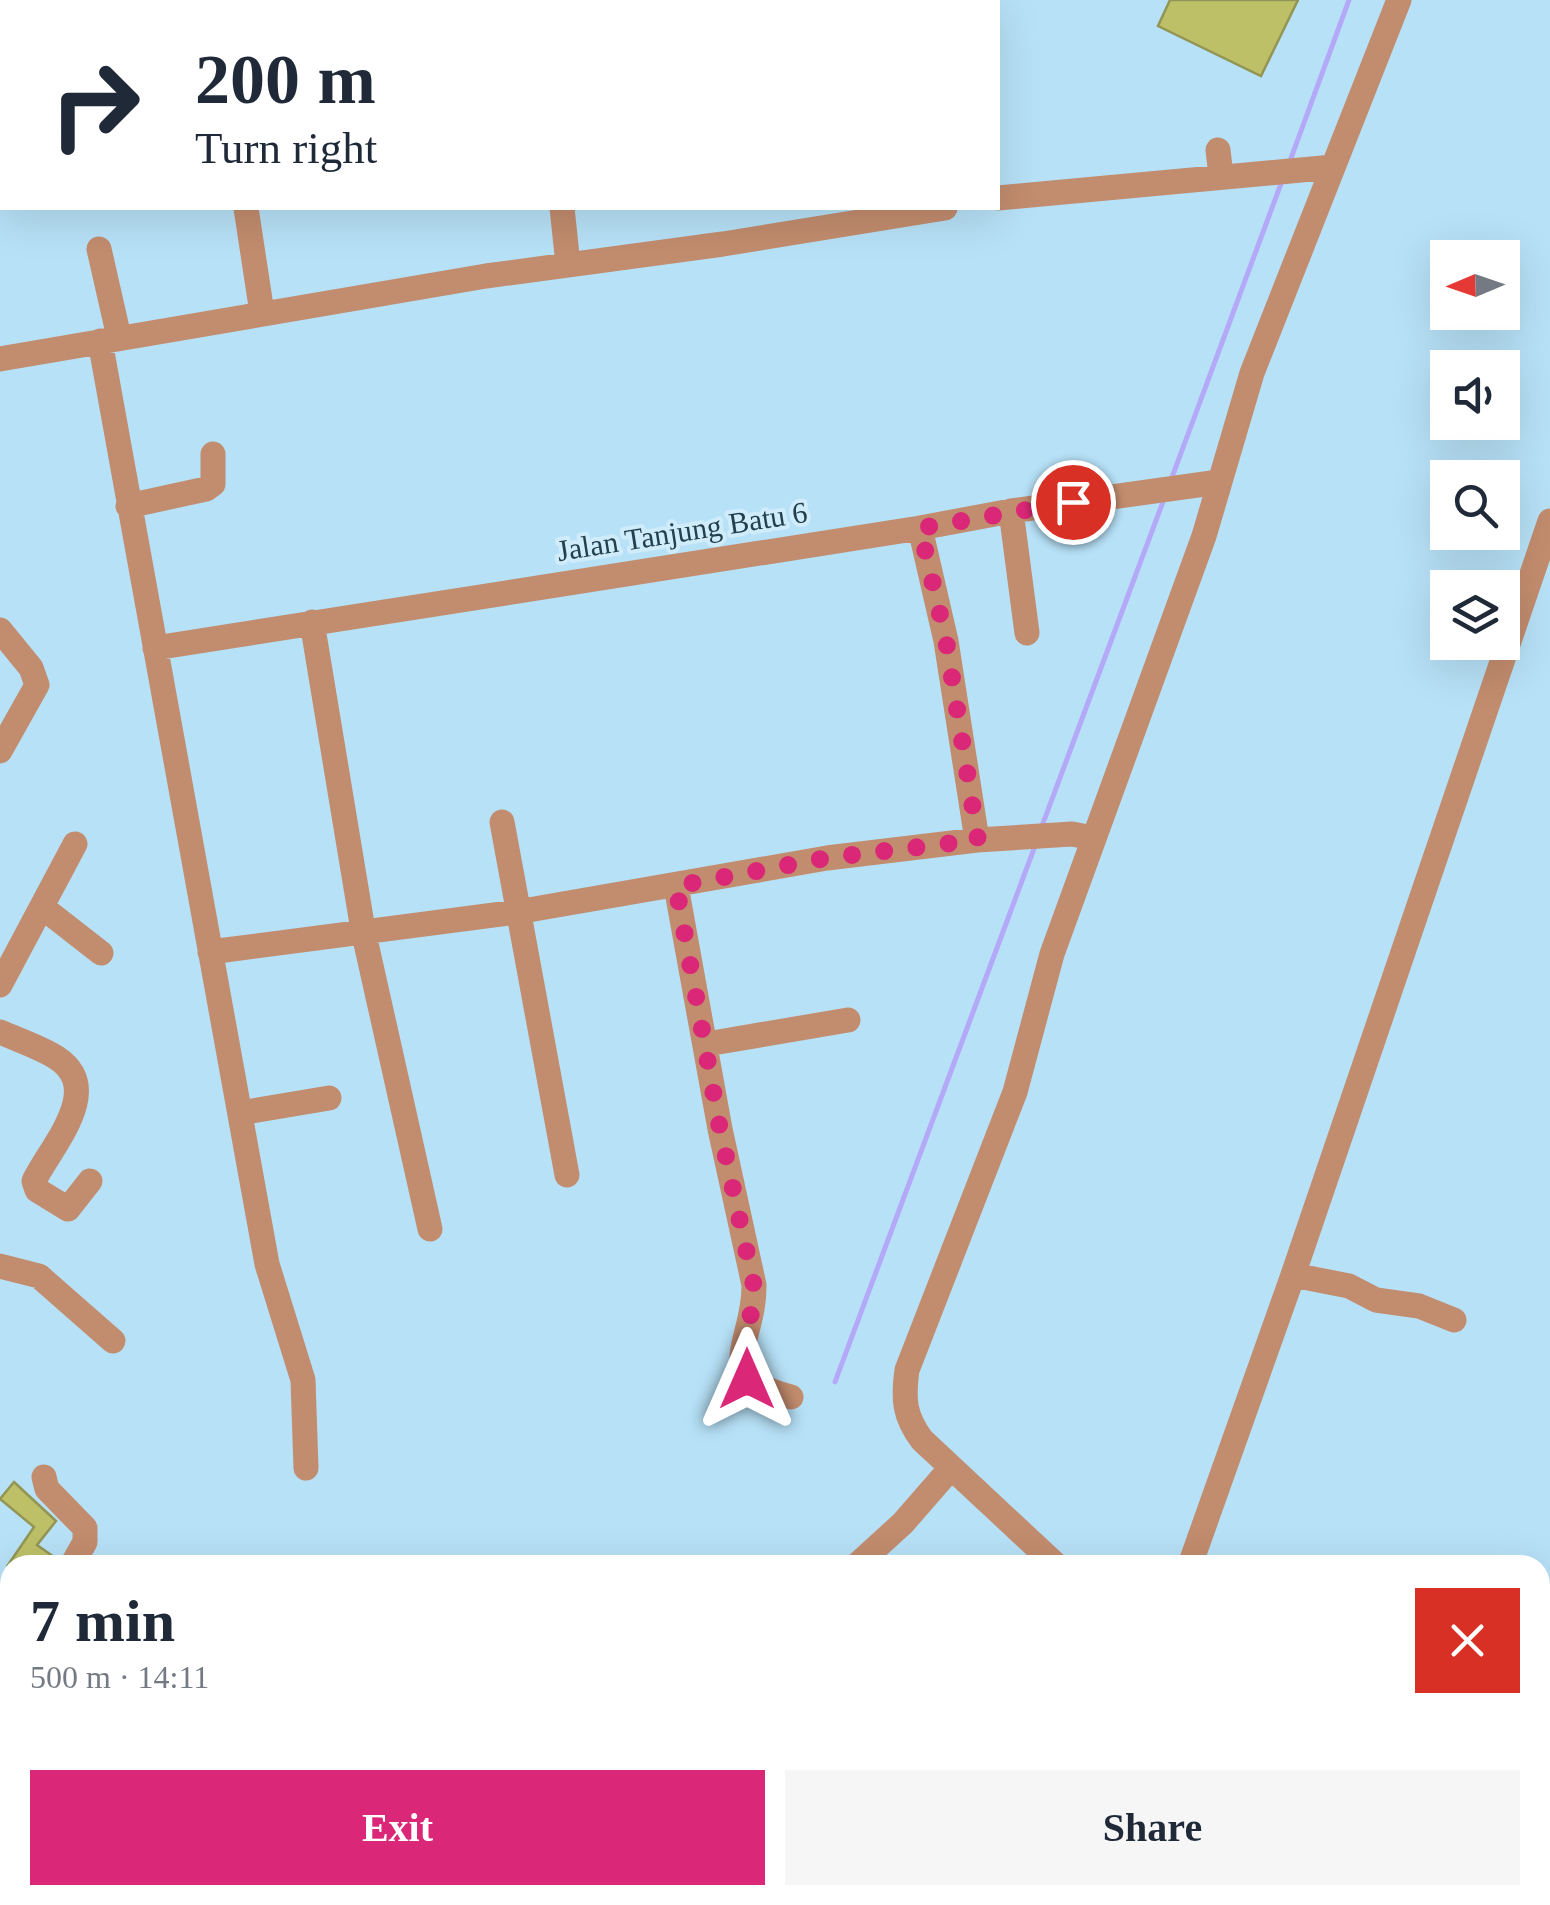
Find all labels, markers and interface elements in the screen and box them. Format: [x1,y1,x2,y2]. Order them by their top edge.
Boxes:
icon: right [30,40,160,170]
text: 200 m [195,41,376,118]
text: Turn right [195,123,377,173]
north arrow [1430,240,1520,330]
map controls [1430,240,1520,660]
button: sound [1430,350,1520,440]
pin [1031,460,1116,545]
button: search [1430,460,1520,550]
icon: arrive [1046,475,1101,530]
street label: Jalan Tanjung Batu 6 [554,495,810,567]
button: layers [1430,570,1520,660]
position arrow [695,1327,799,1431]
text: 7 min [30,1588,175,1654]
button: close [1415,1588,1520,1693]
text: 500 m · 14:11 [30,1659,209,1695]
button: Exit [30,1770,765,1885]
button: Share [785,1770,1520,1885]

